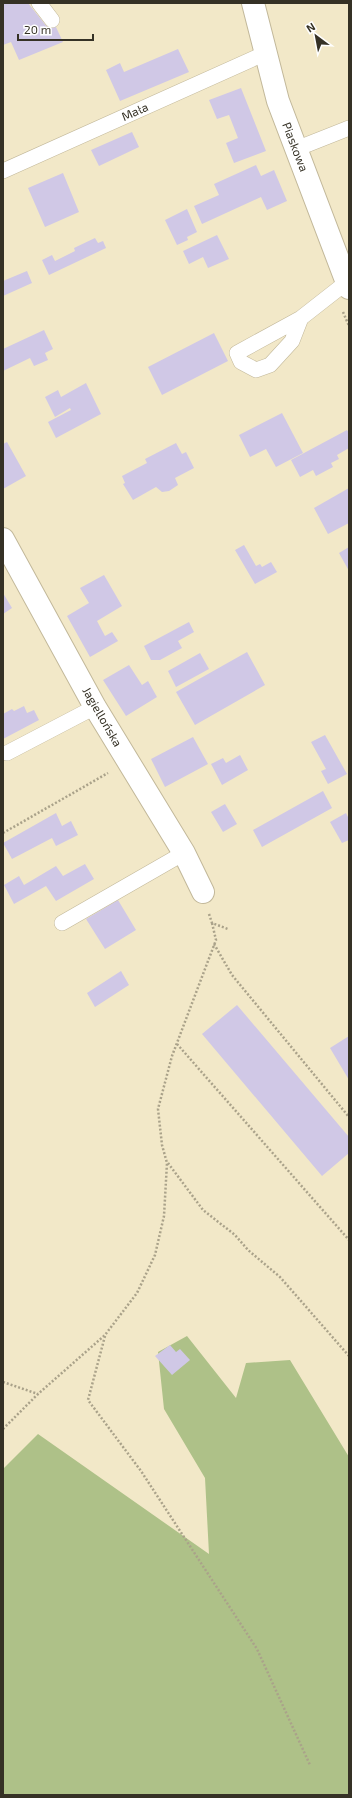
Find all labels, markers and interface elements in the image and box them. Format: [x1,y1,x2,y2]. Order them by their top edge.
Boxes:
scale bar [18,16,93,42]
north arrow [296,16,336,56]
text: N [304,19,317,35]
text: 20 m [24,22,51,36]
street label: Mała [119,99,150,123]
street label: Piaskowa [280,120,312,173]
street label: Jagiellońska [80,684,126,749]

